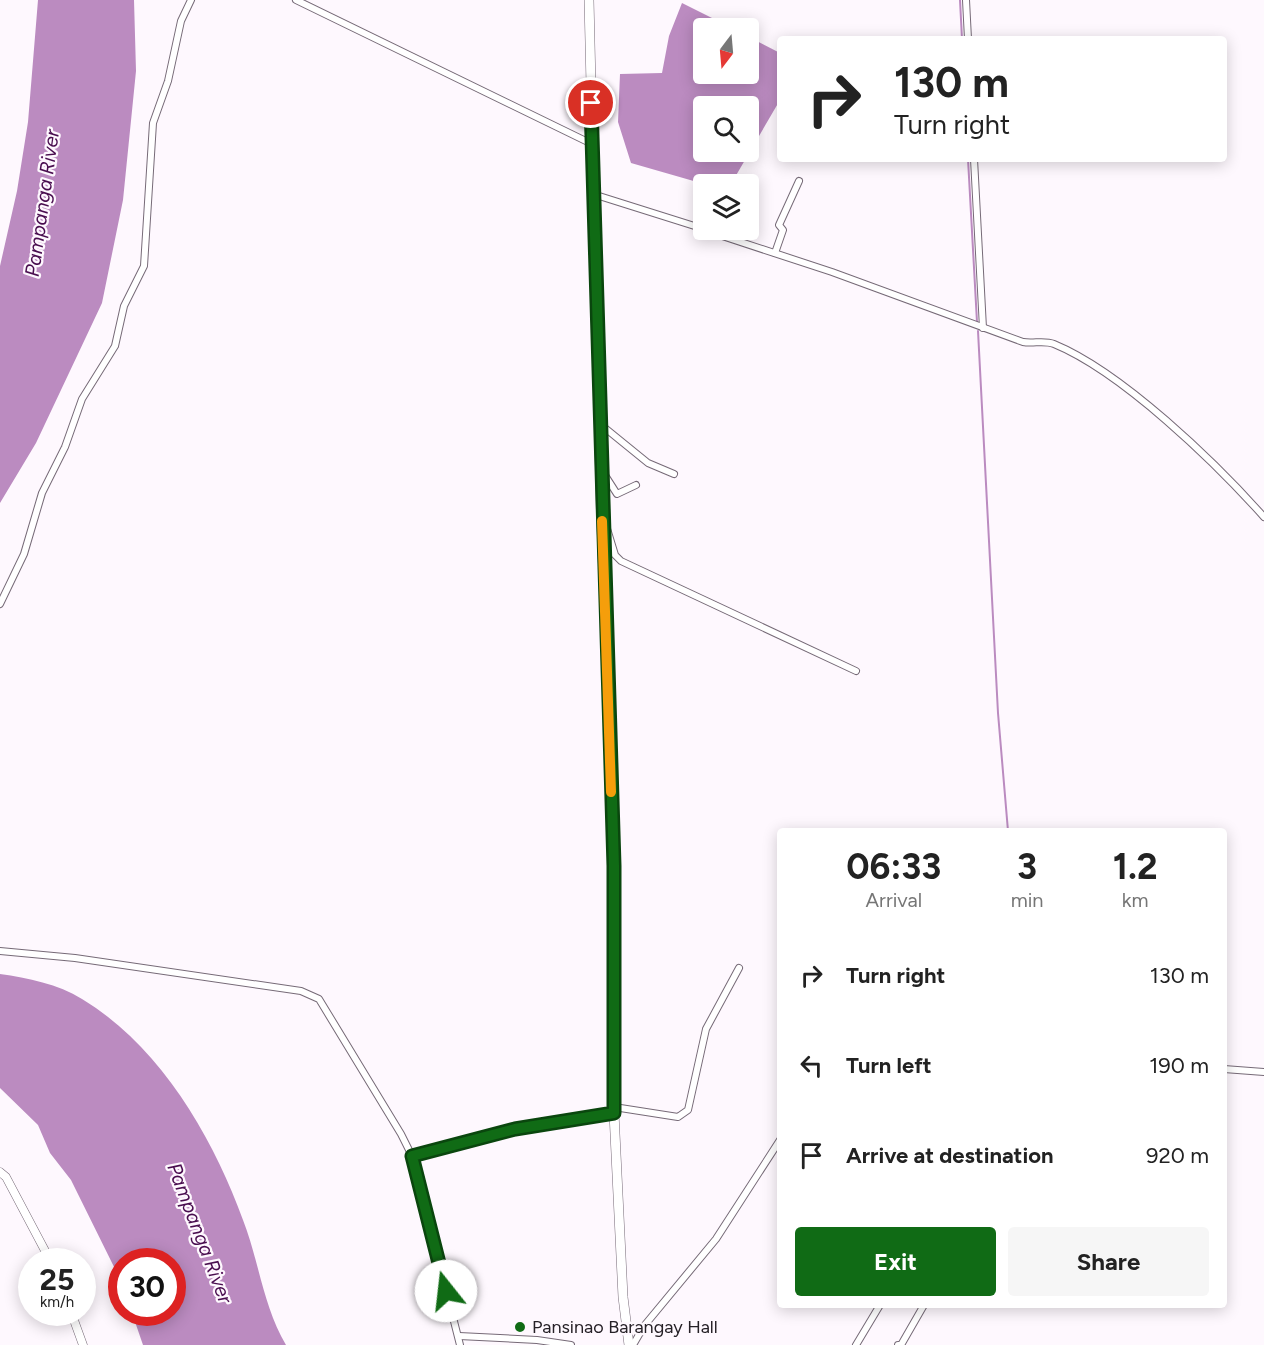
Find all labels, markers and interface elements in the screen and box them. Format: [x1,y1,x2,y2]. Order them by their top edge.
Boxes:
north arrow [693,18,759,84]
map controls [693,18,759,240]
text: 130 m [894,57,1009,108]
icon: right [795,60,873,138]
pin [565,77,616,128]
icon: arrive [574,86,607,119]
button: search [693,96,759,162]
text: Turn right [894,108,1010,141]
water label: Pampanga River [20,127,64,278]
button: layers [693,174,759,240]
text: 06:33 [846,845,941,888]
text: 3 [1017,845,1037,888]
text: 1.2 [1113,845,1158,888]
text: Arrival [866,888,922,912]
text: min [1011,888,1043,912]
text: km [1122,888,1149,912]
icon: right [795,959,828,992]
text: Turn right [846,962,945,989]
text: 130 m [1150,962,1209,989]
icon: left [795,1049,828,1082]
text: Turn left [846,1052,932,1079]
text: 190 m [1149,1052,1209,1079]
icon: arrive [795,1139,828,1172]
text: Arrive at destination [846,1142,1054,1169]
text: 920 m [1146,1142,1209,1169]
water label: Pampanga River [162,1159,238,1308]
button: Exit [795,1227,996,1296]
button: Share [1008,1227,1209,1296]
speed limit sign: 30 [108,1248,186,1326]
position arrow [414,1259,478,1323]
text: 25 [40,1261,74,1298]
text: km/h [40,1293,74,1311]
place label: Pansinao Barangay Hall [532,1316,718,1338]
marker: Pansinao Barangay Hall [513,1320,527,1334]

